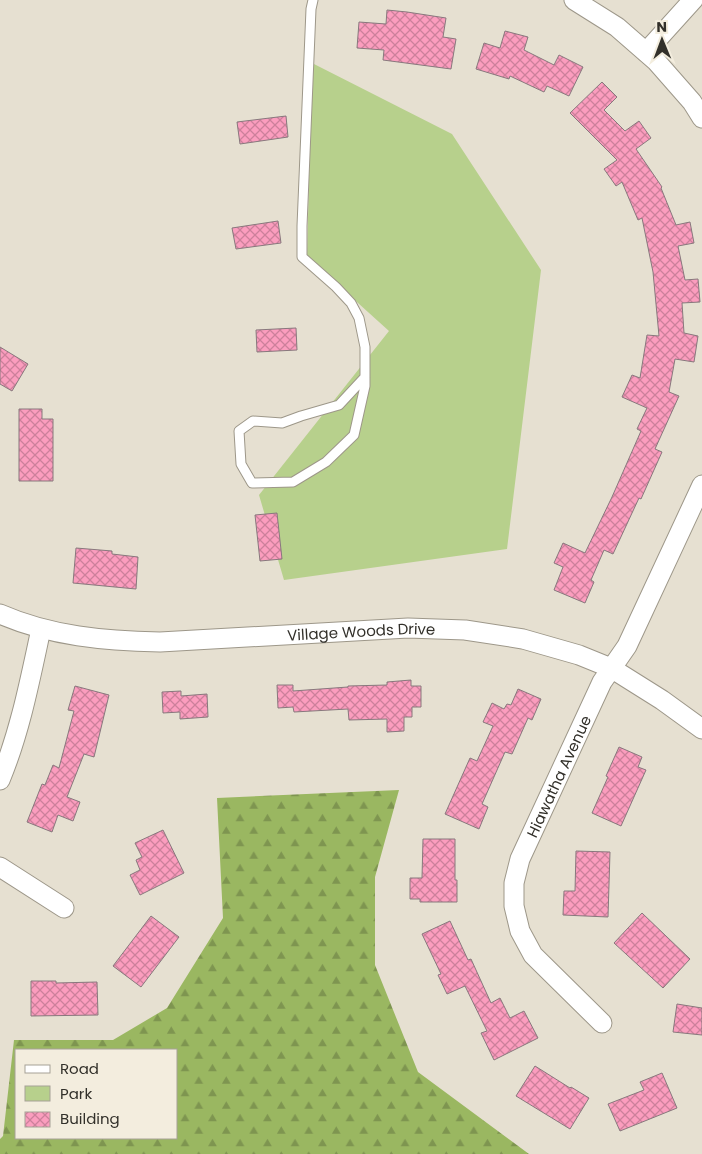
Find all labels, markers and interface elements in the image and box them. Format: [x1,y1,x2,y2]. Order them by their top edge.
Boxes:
north arrow [637,15,687,65]
text: N [656,17,667,37]
street label: Village Woods Drive [287,618,436,645]
street label: Hiawatha Avenue [521,712,596,841]
legend [15,1049,178,1139]
text: Road [60,1058,99,1079]
text: Park [60,1083,92,1104]
text: Building [60,1108,120,1129]

